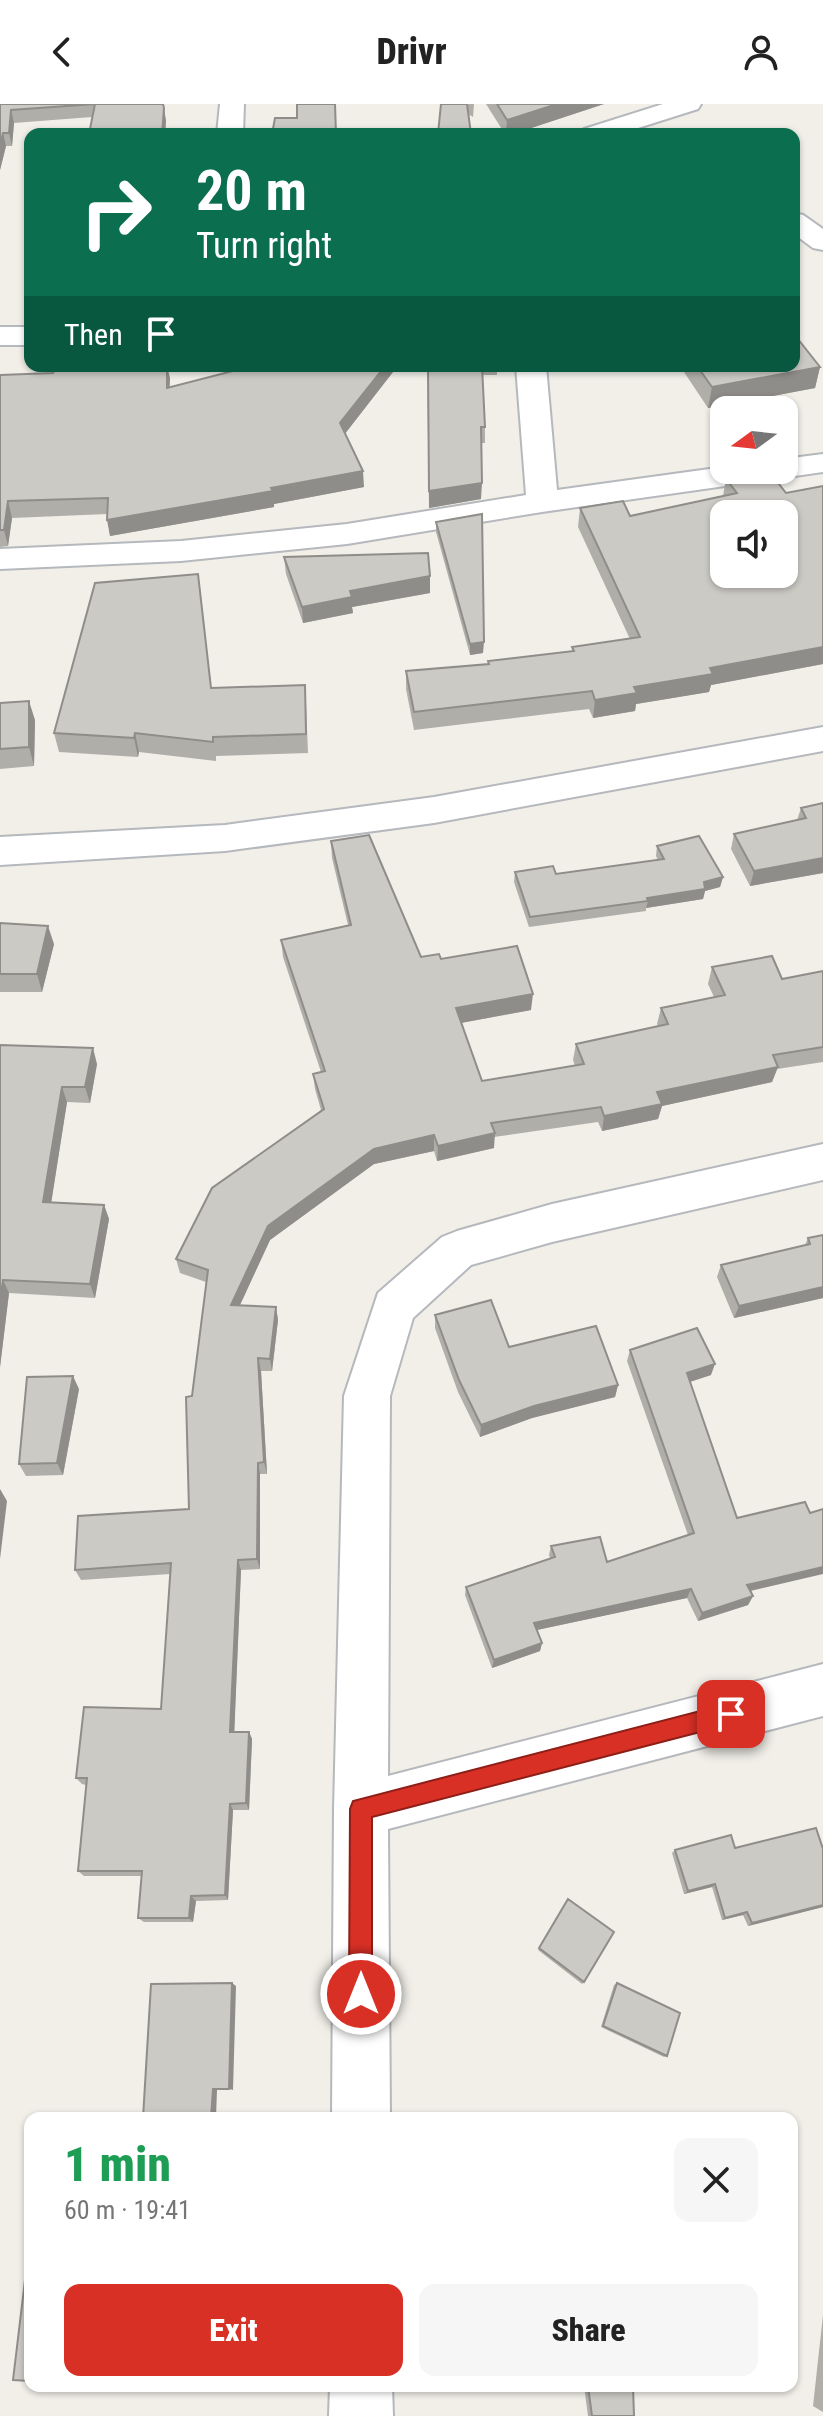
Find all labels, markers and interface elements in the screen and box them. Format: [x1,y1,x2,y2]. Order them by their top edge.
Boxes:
icon: back [40,30,84,74]
icon: person [739,30,783,74]
text: Drivr [376,31,447,73]
text: 20 m [196,158,307,224]
icon: right [64,160,168,264]
text: Turn right [196,225,332,267]
icon: arrive [139,312,183,356]
text: Then [64,317,123,352]
north arrow [710,396,798,484]
map controls [710,396,798,588]
button: sound [710,500,798,588]
pin [697,1680,765,1748]
icon: arrive [709,1692,753,1736]
position arrow [319,1952,403,2036]
text: 1 min [64,2136,171,2193]
button: close [674,2138,758,2222]
text: 60 m · 19:41 [64,2195,191,2225]
button: Exit [64,2284,403,2376]
button: Share [419,2284,758,2376]

